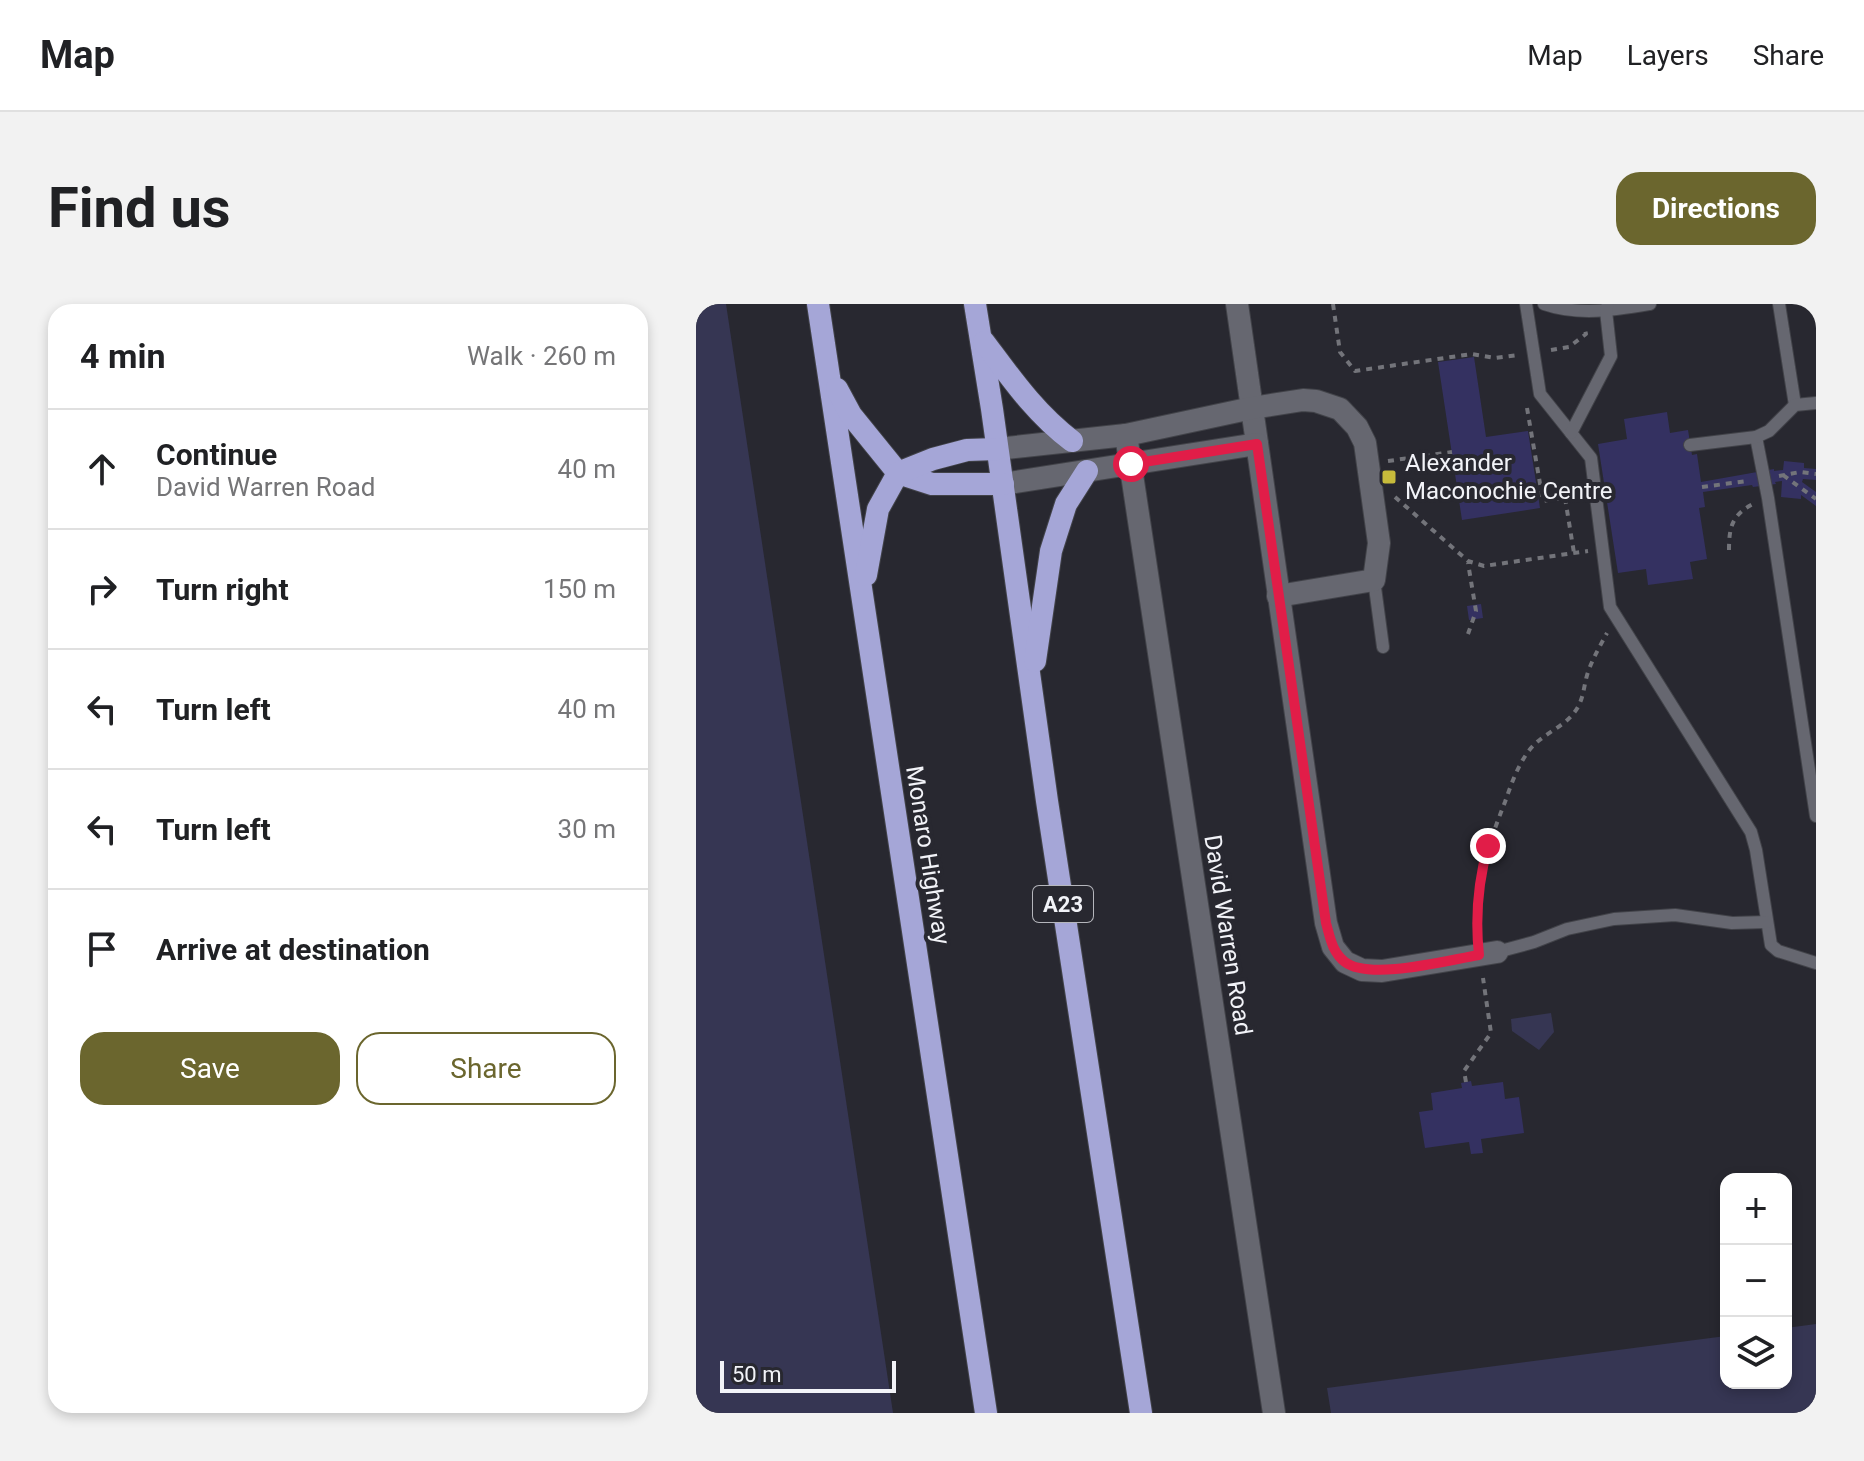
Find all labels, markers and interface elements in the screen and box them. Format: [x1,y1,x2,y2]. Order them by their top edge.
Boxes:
text: Map [40,33,115,77]
text: Map [1527,39,1583,72]
text: Layers [1627,39,1709,72]
text: Share [1753,39,1824,72]
button: Directions [1616,172,1816,245]
text: Find us [48,175,231,241]
text: 4 min [80,336,165,376]
text: Walk · 260 m [467,341,616,371]
text: Continue [156,437,277,472]
route start [1113,446,1149,482]
icon: ahead [80,447,124,491]
place label: Alexander Maconochie Centre [1405,449,1613,505]
text: 40 m [558,454,616,484]
marker: Alexander Maconochie Centre [1380,468,1398,486]
text: David Warren Road [156,472,375,502]
icon: right [80,567,124,611]
text: Turn right [156,572,289,607]
text: 150 m [543,574,616,604]
icon: left [80,687,124,731]
text: Turn left [156,692,271,727]
text: 40 m [558,694,616,724]
street label: Monaro Highway [900,764,956,947]
icon: left [80,807,124,851]
text: Turn left [156,812,271,847]
text: 30 m [558,814,616,844]
route end [1470,828,1506,864]
street label: David Warren Road [1198,833,1258,1037]
road number: A23 [1033,886,1093,922]
icon: arrive [80,927,124,971]
text: Arrive at destination [156,932,430,967]
button: Save [80,1032,340,1105]
button: Share [356,1032,616,1105]
map controls [1720,1173,1792,1389]
button: + [1720,1173,1792,1245]
button: − [1720,1245,1792,1317]
button: layers [1720,1317,1792,1389]
scale bar [720,1357,896,1393]
text: 50 m [732,1362,781,1387]

